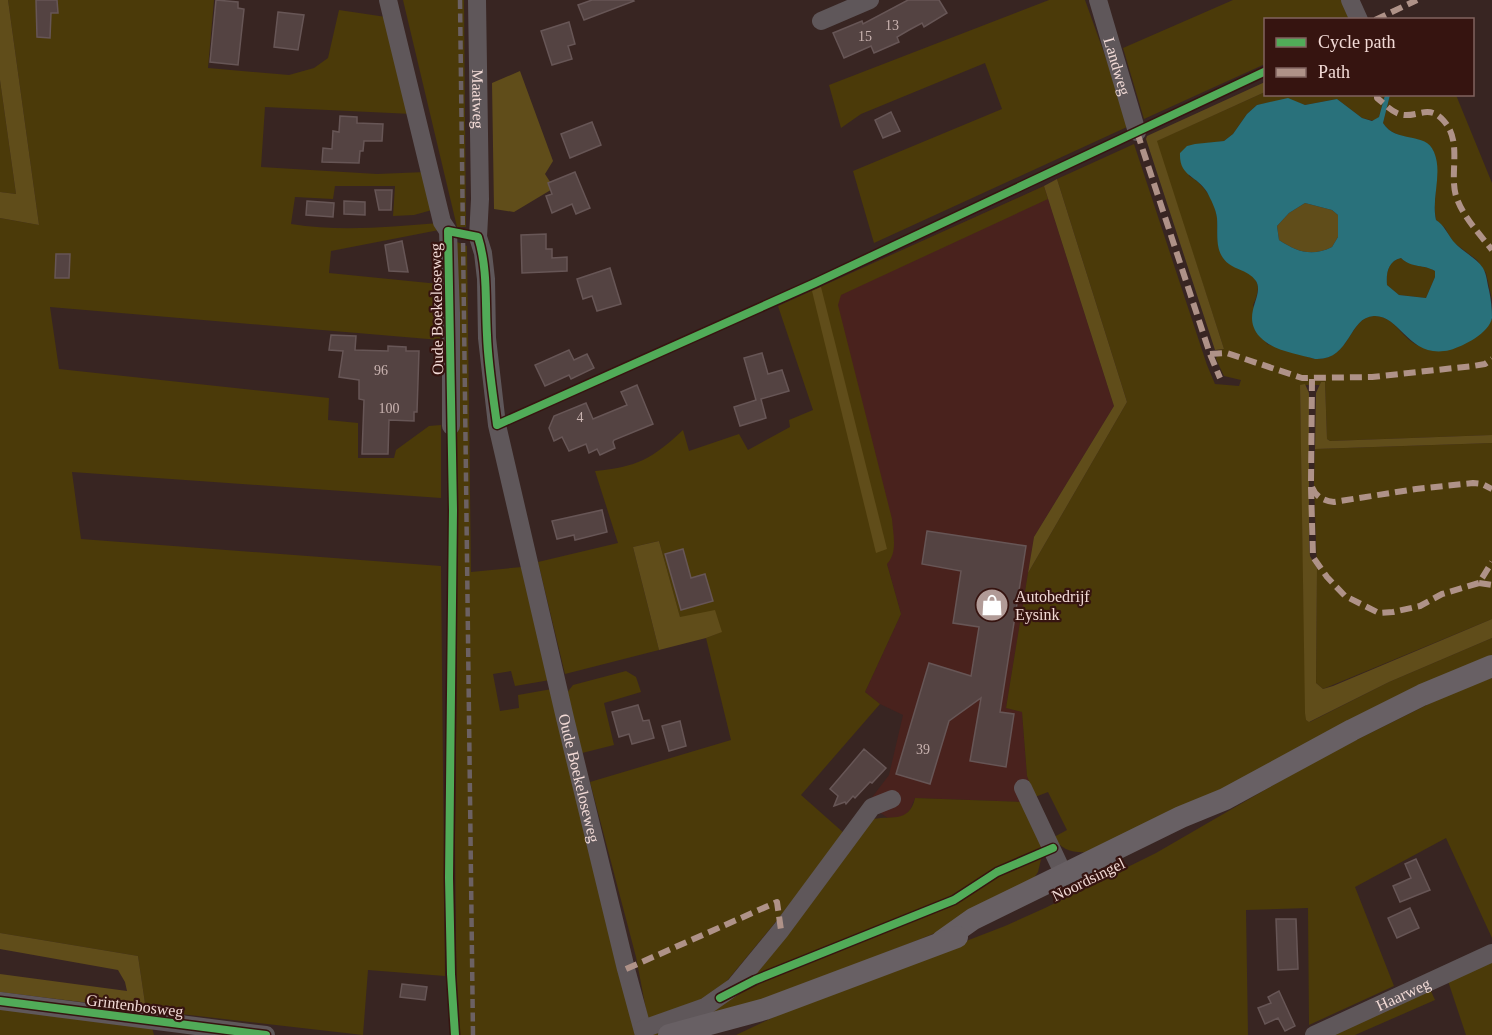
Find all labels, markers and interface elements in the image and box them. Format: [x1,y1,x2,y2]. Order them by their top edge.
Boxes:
house number: 13 [885,18,899,33]
legend [1264,18,1474,96]
house number: 15 [858,29,872,44]
text: Cycle path [1318,32,1395,52]
street label: Landweg [1100,35,1134,98]
text: Path [1318,62,1350,82]
street label: Maatweg [469,69,487,129]
street label: Oude Boekeloseweg [427,243,447,375]
house number: 96 [374,363,388,378]
house number: 100 [379,401,400,416]
house number: 4 [577,410,584,425]
shop icon: Autobedrijf Eysink [974,587,1010,623]
place label: Autobedrijf Eysink [1015,588,1090,624]
street label: Oude Boekeloseweg [555,712,603,844]
house number: 39 [916,742,930,757]
street label: Noordsingel [1049,854,1128,905]
street label: Haarweg [1373,975,1433,1014]
street label: Grintenbosweg [85,991,184,1021]

